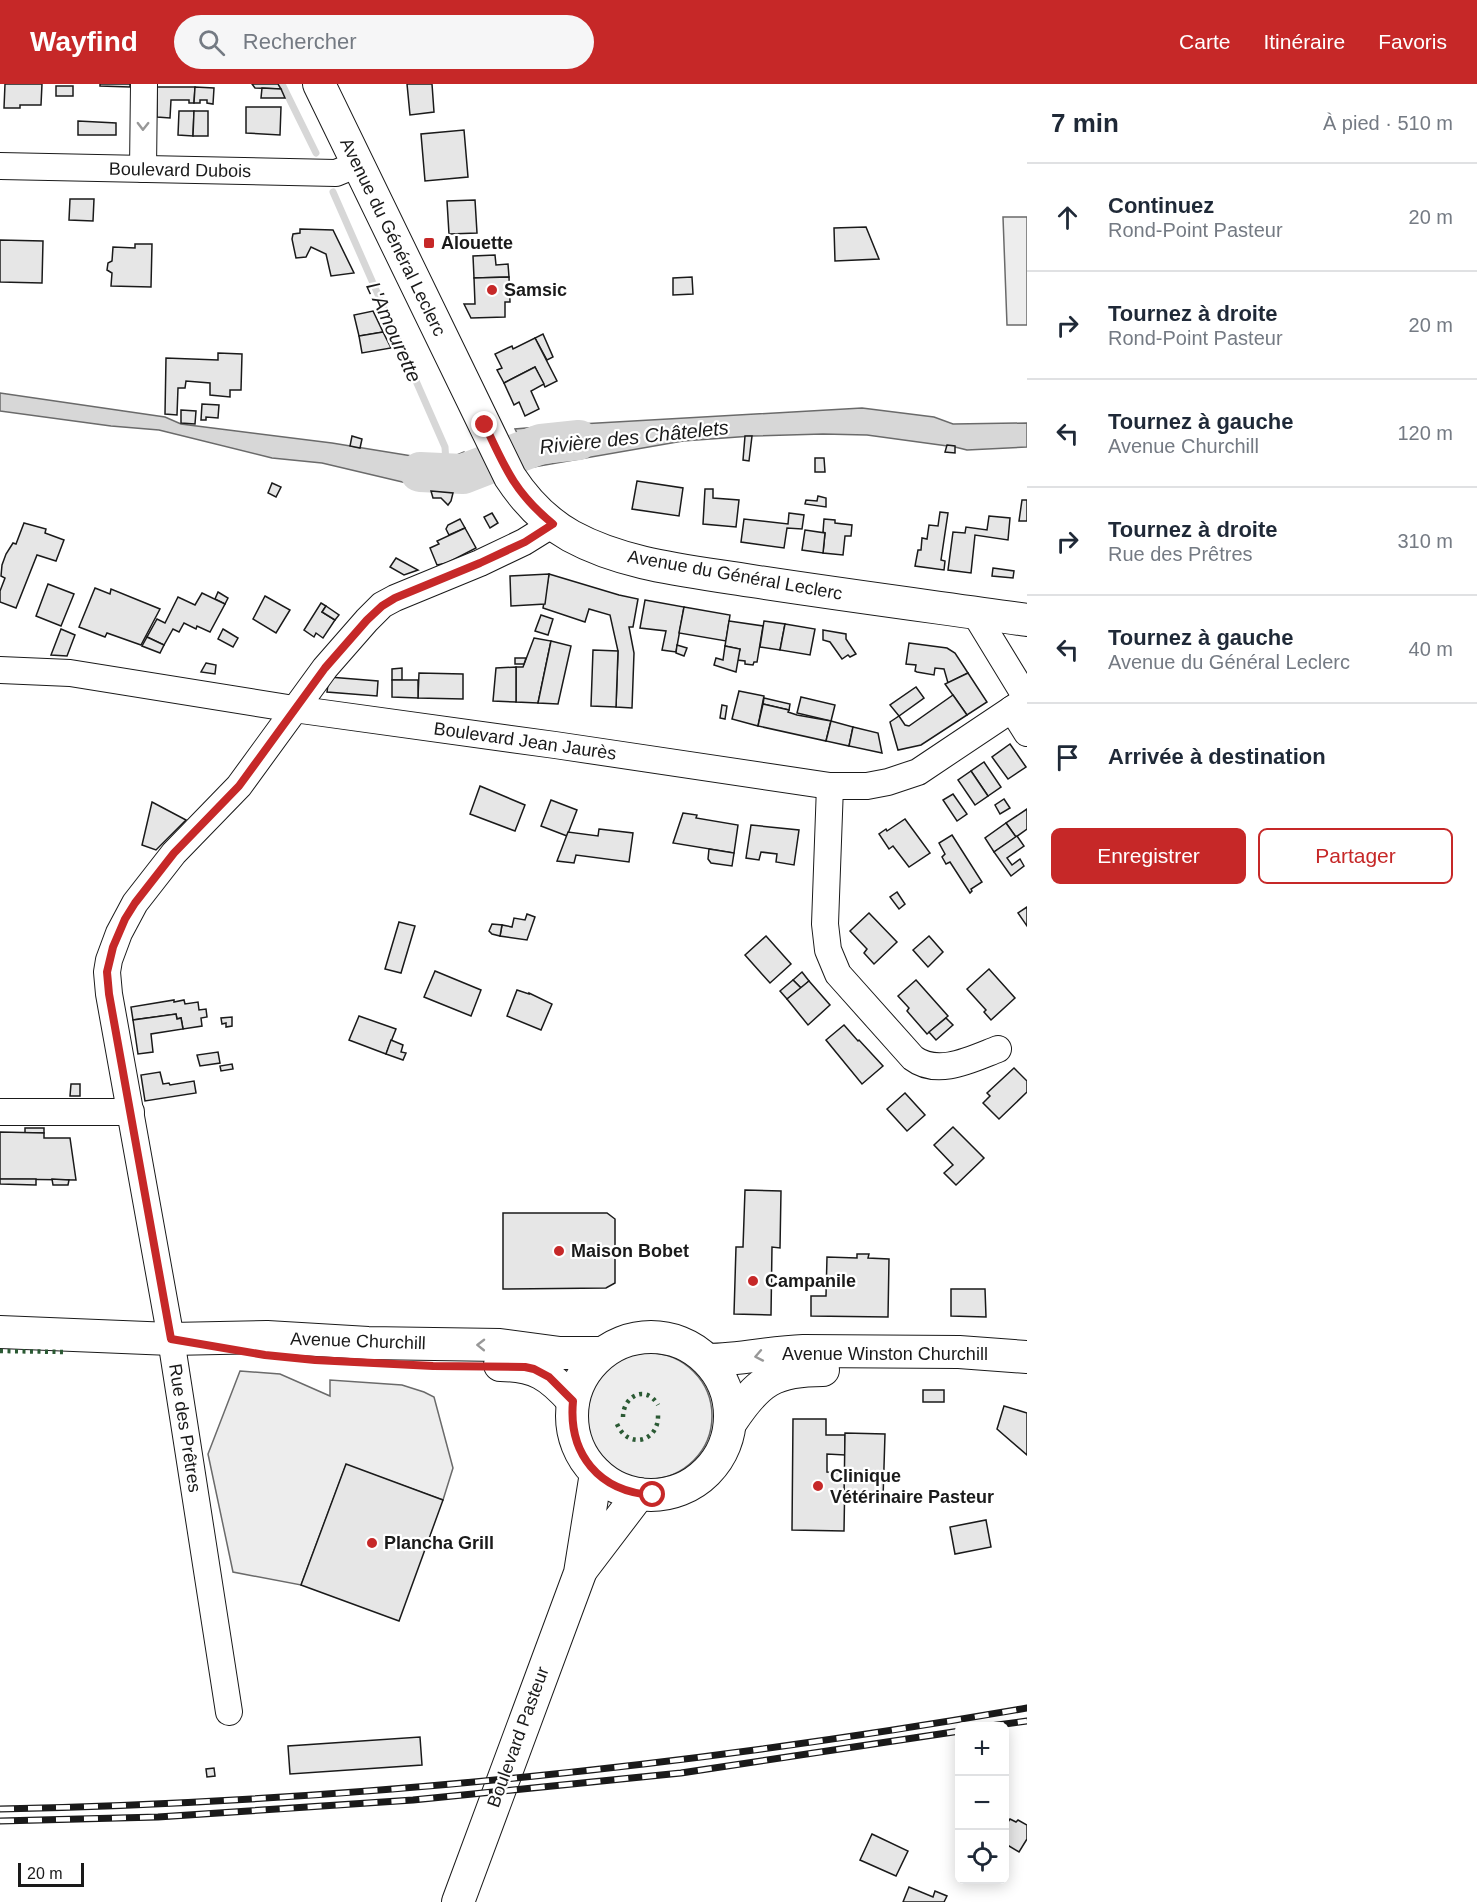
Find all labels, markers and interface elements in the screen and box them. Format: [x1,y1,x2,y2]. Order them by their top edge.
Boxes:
search box [174,15,594,69]
text: Wayfind [30,26,138,57]
icon: search [195,26,228,59]
text: Rechercher [243,29,357,54]
text: Carte [1179,30,1230,53]
text: Itinéraire [1263,30,1345,53]
text: Favoris [1378,30,1447,53]
text: 7 min [1051,108,1119,138]
text: À pied · 510 m [1323,112,1453,134]
one-way arrow [137,122,149,131]
street label: Avenue du Général Leclerc [336,135,450,339]
street label: Boulevard Dubois [109,159,251,181]
text: Continuez [1108,193,1214,218]
icon: ahead [1051,201,1084,234]
text: 20 m [1409,206,1453,228]
text: Rond-Point Pasteur [1108,219,1283,241]
place label: Alouette [441,233,513,253]
marker: Alouette [422,236,436,250]
water label: L'Amourette [362,279,426,385]
place label: Samsic [504,280,567,300]
marker: Samsic [485,283,499,297]
text: Tournez à droite [1108,301,1278,326]
icon: right [1051,309,1084,342]
text: 20 m [1409,314,1453,336]
text: Rond-Point Pasteur [1108,327,1283,349]
text: Tournez à gauche [1108,409,1293,434]
route end [471,411,497,437]
water label: Rivière des Châtelets [538,416,730,458]
icon: left [1051,417,1084,450]
text: 120 m [1397,422,1453,444]
text: Avenue Churchill [1108,435,1259,457]
text: Tournez à droite [1108,517,1278,542]
icon: right [1051,525,1084,558]
text: 310 m [1397,530,1453,552]
text: Rue des Prêtres [1108,543,1253,565]
street label: Avenue du Général Leclerc [626,546,844,604]
text: Tournez à gauche [1108,625,1293,650]
icon: left [1051,633,1084,666]
text: 40 m [1409,638,1453,660]
text: Avenue du Général Leclerc [1108,651,1350,673]
street label: Boulevard Jean Jaurès [432,718,618,764]
icon: arrive [1051,741,1084,774]
text: Arrivée à destination [1108,744,1326,769]
button: Enregistrer [1051,828,1246,884]
button: Partager [1258,828,1453,884]
place label: Maison Bobet [571,1241,689,1261]
marker: Maison Bobet [552,1244,566,1258]
place label: Campanile [765,1271,856,1291]
marker: Campanile [746,1274,760,1288]
street label: Avenue Churchill [290,1329,426,1353]
one-way arrow [476,1339,485,1351]
street label: Avenue Winston Churchill [782,1344,988,1364]
one-way arrow [754,1349,764,1362]
street label: Rue des Prêtres [165,1362,205,1494]
place label: Clinique Vétérinaire Pasteur [830,1466,994,1507]
marker: Clinique Vétérinaire Pasteur [811,1479,825,1493]
route start [639,1481,665,1507]
place label: Plancha Grill [384,1533,494,1553]
marker: Plancha Grill [365,1536,379,1550]
street label: Boulevard Pasteur [483,1664,553,1810]
map controls [955,1722,1009,1884]
button: + [955,1722,1009,1776]
button: − [955,1776,1009,1830]
button: locate [955,1830,1009,1884]
scale bar [18,1860,84,1888]
text: 20 m [27,1865,63,1882]

